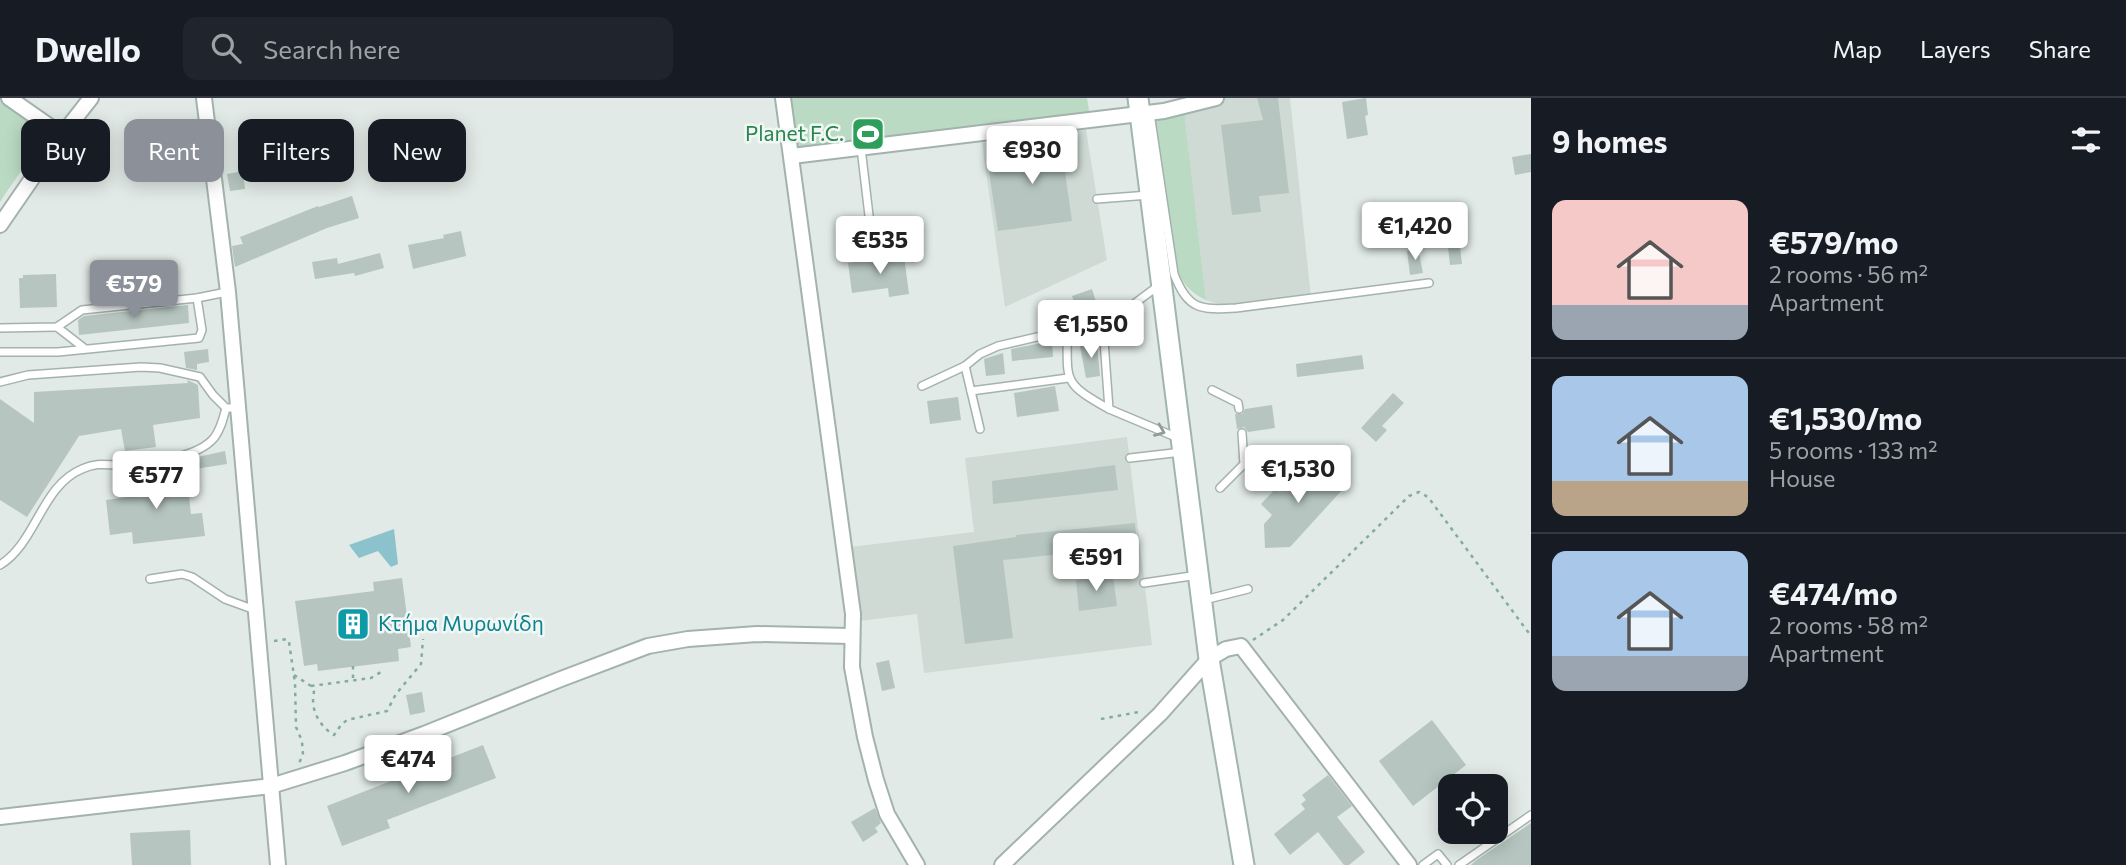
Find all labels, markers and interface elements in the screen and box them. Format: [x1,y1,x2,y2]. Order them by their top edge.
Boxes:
search box [183,17,673,80]
text: Dwello [35,28,141,69]
icon: search [207,29,245,67]
text: Search here [263,33,401,64]
text: Map [1833,34,1882,63]
text: Layers [1920,34,1991,63]
text: Share [2029,34,2091,63]
sports icon: Planet F.C. [849,115,887,153]
chip: Buy [21,119,110,182]
chip: Rent [124,119,224,182]
chip: Filters [238,119,354,182]
chip: New [368,119,466,182]
place label: Planet F.C. [745,120,844,145]
icon: filters [2067,121,2105,159]
text: 9 homes [1552,122,1667,159]
pin: €930 [991,126,1073,186]
text: €930 [1003,135,1061,163]
pin: €1,420 [1358,202,1472,262]
text: €1,420 [1378,211,1452,239]
pin: €535 [839,216,921,276]
text: €579/mo [1769,223,1899,260]
text: €535 [852,225,908,253]
icon: home [1608,228,1692,312]
pin: €579 [93,260,175,320]
text: 2 rooms · 56 m² [1769,260,1928,288]
text: €579 [106,269,162,297]
text: Apartment [1769,288,1884,316]
pin: €1,550 [1034,300,1148,360]
text: €1,550 [1054,309,1128,337]
text: €1,530/mo [1769,399,1922,436]
icon: home [1608,404,1692,488]
one-way arrow [1153,422,1165,436]
text: 5 rooms · 133 m² [1769,436,1937,464]
pin: €1,530 [1241,446,1355,505]
pin: €577 [115,452,197,511]
text: €1,530 [1261,454,1335,482]
text: €577 [129,460,183,488]
text: House [1769,464,1835,492]
pin: €591 [1055,533,1137,593]
text: €591 [1069,542,1123,570]
text: €474/mo [1769,574,1898,611]
icon: home [1608,579,1692,663]
building icon: Κτήμα Μυρωνίδη [334,605,372,643]
place label: Κτήμα Μυρωνίδη [378,610,544,635]
text: 2 rooms · 58 m² [1769,611,1928,639]
text: Apartment [1769,639,1884,667]
pin: €474 [367,736,449,795]
text: €474 [380,744,436,772]
map controls [1438,774,1508,844]
button: locate [1438,774,1508,844]

